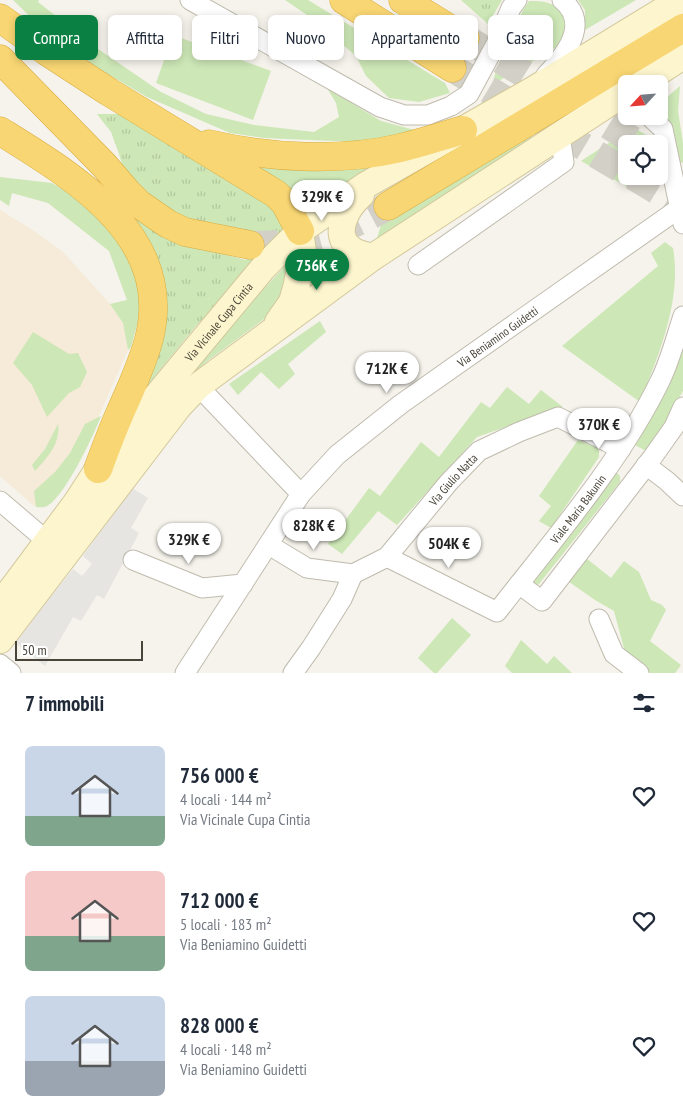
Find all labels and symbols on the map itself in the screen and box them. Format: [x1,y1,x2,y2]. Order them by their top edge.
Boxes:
north arrow [618,75,668,125]
pin: 329K € [281,180,363,222]
pin: 756K € [276,248,358,291]
street label: Via Vicinale Cupa Cintia [181,279,256,365]
street label: Via Beniamino Guidetti [453,303,541,370]
pin: 712K € [346,352,428,394]
pin: 370K € [558,408,640,450]
street label: Via Giulio Natta [425,450,480,509]
street label: Viale Maria Bakunin [546,471,609,547]
pin: 828K € [273,508,355,551]
pin: 329K € [148,522,230,565]
pin: 504K € [408,526,490,569]
scale bar [15,638,142,661]

